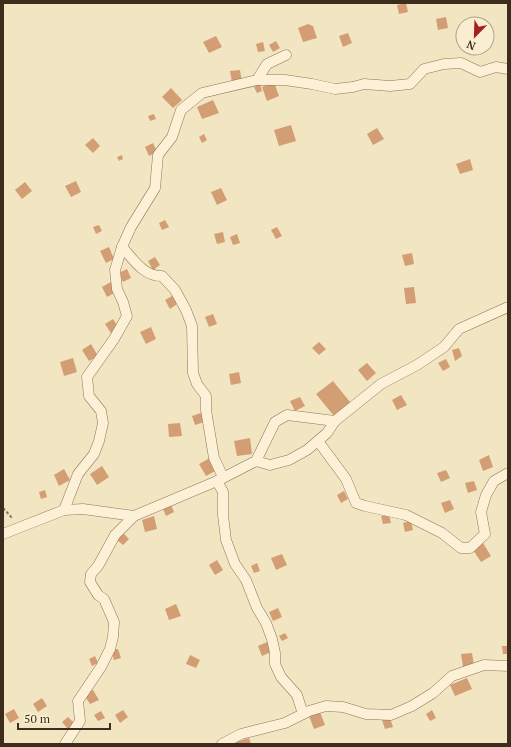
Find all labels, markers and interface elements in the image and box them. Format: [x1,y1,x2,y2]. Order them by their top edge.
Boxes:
north arrow [455,16,495,56]
text: N [464,37,478,53]
scale bar [18,705,110,731]
text: 50 m [24,711,51,726]

